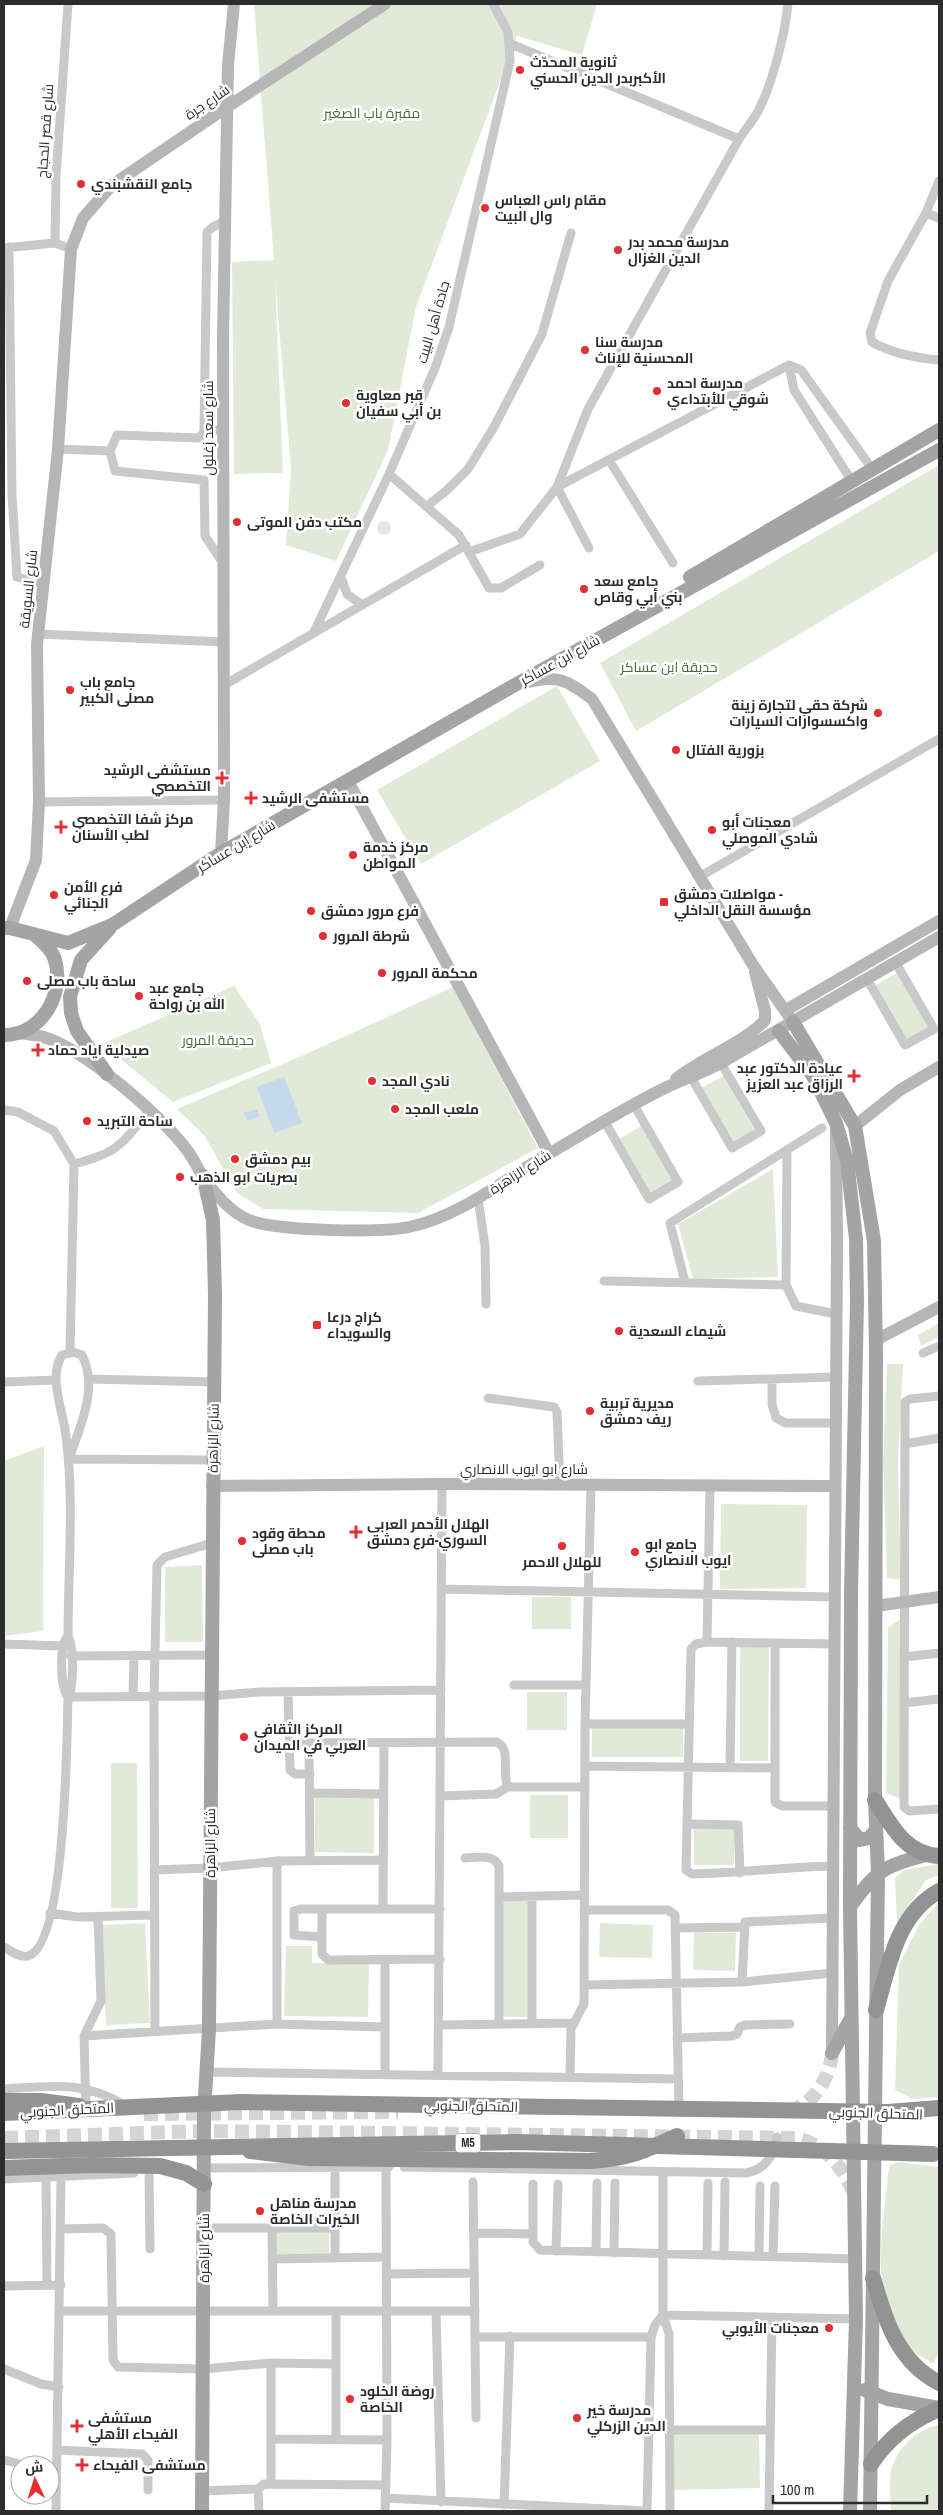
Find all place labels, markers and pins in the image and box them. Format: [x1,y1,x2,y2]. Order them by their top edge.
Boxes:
place label: ثانوية المحدّث الأكبربدر الدين الحسني [530,53,666,90]
marker: ثانوية المحدّث الأكبربدر الدين الحسني [514,64,526,76]
place label: جامع النقشبندي [91,175,192,195]
marker: جامع النقشبندي [75,178,87,190]
place label: مقام راس العباس وال البيت [495,191,607,225]
marker: مقام راس العباس وال البيت [479,202,491,214]
place label: مدرسة محمد بدر الدين الغزال [627,233,729,267]
marker: مدرسة محمد بدر الدين الغزال [612,244,624,256]
place label: مدرسة سنا المحسنية للإناث [595,333,693,368]
marker: مدرسة سنا المحسنية للإناث [579,344,591,356]
place label: مدرسة احمد شوقي للأبتداءي [667,374,769,411]
marker: مدرسة احمد شوقي للأبتداءي [651,385,663,397]
place label: قبر معاوية بن أبي سفيان [356,386,441,423]
marker: قبر معاوية بن أبي سفيان [340,397,352,409]
place label: مكتب دفن الموتى [247,513,362,531]
marker: مكتب دفن الموتى [231,516,243,528]
place label: جامع سعد بني أبي وقاص [594,572,682,609]
marker: جامع سعد بني أبي وقاص [578,583,590,595]
place label: جامع باب مصلى الكبير [79,673,154,707]
marker: جامع باب مصلى الكبير [64,684,76,696]
place label: شركة حقي لتجارة زينة واكسسوارات السيارات [730,696,868,730]
marker: شركة حقي لتجارة زينة واكسسوارات السيارات [872,707,884,719]
place label: بزورية الفتال [686,741,764,759]
marker: بزورية الفتال [670,744,682,756]
place label: مستشفى الرشيد التخصصي [104,761,211,797]
marker: مستشفى الرشيد التخصصي [215,771,229,785]
place label: مستشفى الرشيد [262,789,369,807]
marker: مستشفى الرشيد [244,791,258,805]
place label: مركز شفا التخصصي لطب الأسنان [72,810,194,844]
place label: معجنات أبو شادي الموصلي [722,813,818,850]
marker: مركز شفا التخصصي لطب الأسنان [54,820,68,834]
marker: معجنات أبو شادي الموصلي [706,824,718,836]
place label: مركز خدمة المواطن [363,838,429,872]
marker: مركز خدمة المواطن [347,849,359,861]
place label: فرع الأمن الجنائي [64,878,123,915]
place label: مواصلات دمشق - مؤسسة النقل الداخلي [674,885,811,922]
marker: فرع الأمن الجنائي [48,889,60,901]
marker: مواصلات دمشق - مؤسسة النقل الداخلي [658,896,670,908]
place label: فرع مرور دمشق [321,902,419,921]
marker: فرع مرور دمشق [305,905,317,917]
place label: شرطة المرور [332,927,410,945]
marker: شرطة المرور [317,930,329,942]
place label: محكمة المرور [391,964,478,982]
marker: محكمة المرور [376,967,388,979]
place label: ساحة باب مصلى [37,972,136,990]
marker: ساحة باب مصلى [21,975,33,987]
place label: جامع عبد الله بن رواحة [149,979,225,1013]
marker: جامع عبد الله بن رواحة [133,990,145,1002]
place label: صيدلية اياد حماد [48,1041,149,1059]
marker: صيدلية اياد حماد [32,1044,44,1056]
place label: عيادة الدكتور عبد الرزاق عبد العزيز [737,1059,843,1093]
marker: عيادة الدكتور عبد الرزاق عبد العزيز [847,1069,861,1083]
place label: نادي المجد [382,1072,450,1092]
marker: نادي المجد [366,1075,378,1087]
place label: ملعب المجد [405,1100,479,1118]
marker: ملعب المجد [389,1103,401,1115]
place label: ساحة التبريد [97,1112,173,1130]
marker: ساحة التبريد [81,1115,93,1127]
place label: بيم دمشق [245,1150,311,1169]
marker: بيم دمشق [229,1153,241,1165]
place label: بصريات ابو الذهب [190,1168,298,1186]
marker: بصريات ابو الذهب [174,1171,186,1183]
place label: كراج درعا والسويداء [327,1308,391,1342]
marker: كراج درعا والسويداء [311,1319,323,1331]
place label: شيماء السعدية [629,1322,726,1340]
marker: شيماء السعدية [613,1325,625,1337]
place label: مديرية تربية ريف دمشق [600,1394,674,1428]
marker: مديرية تربية ريف دمشق [584,1405,596,1417]
place label: الهلال الأحمر العربي السوري-فرع دمشق [367,1515,489,1551]
place label: محطة وقود باب مصلى [252,1524,326,1558]
marker: الهلال الأحمر العربي السوري-فرع دمشق [349,1525,363,1539]
marker: محطة وقود باب مصلى [236,1535,248,1547]
place label: جامع ابو ايوب الانصاري [645,1535,731,1571]
marker: للهلال الاحمر [556,1540,568,1552]
marker: جامع ابو ايوب الانصاري [629,1546,641,1558]
place label: للهلال الاحمر [521,1553,602,1571]
place label: المركز الثقافي العربي في الميدان [254,1720,366,1757]
marker: المركز الثقافي العربي في الميدان [238,1731,250,1743]
place label: مدرسة مناهل الخيرات الخاصة [270,2194,360,2228]
marker: مدرسة مناهل الخيرات الخاصة [254,2205,266,2217]
place label: معجنات الأيوبي [722,2319,819,2340]
marker: معجنات الأيوبي [823,2322,835,2334]
place label: روضة الخلود الخاصة [360,2382,434,2416]
marker: روضة الخلود الخاصة [344,2393,356,2405]
place label: مدرسة خير الدين الزركلي [586,2401,666,2438]
place label: مستشفى الفيحاء الأهلي [88,2409,178,2446]
marker: مدرسة خير الدين الزركلي [571,2412,583,2424]
marker: مستشفى الفيحاء الأهلي [70,2419,84,2433]
place label: مستشفى الفيحاء [93,2456,206,2474]
marker: مستشفى الفيحاء [75,2458,89,2472]

